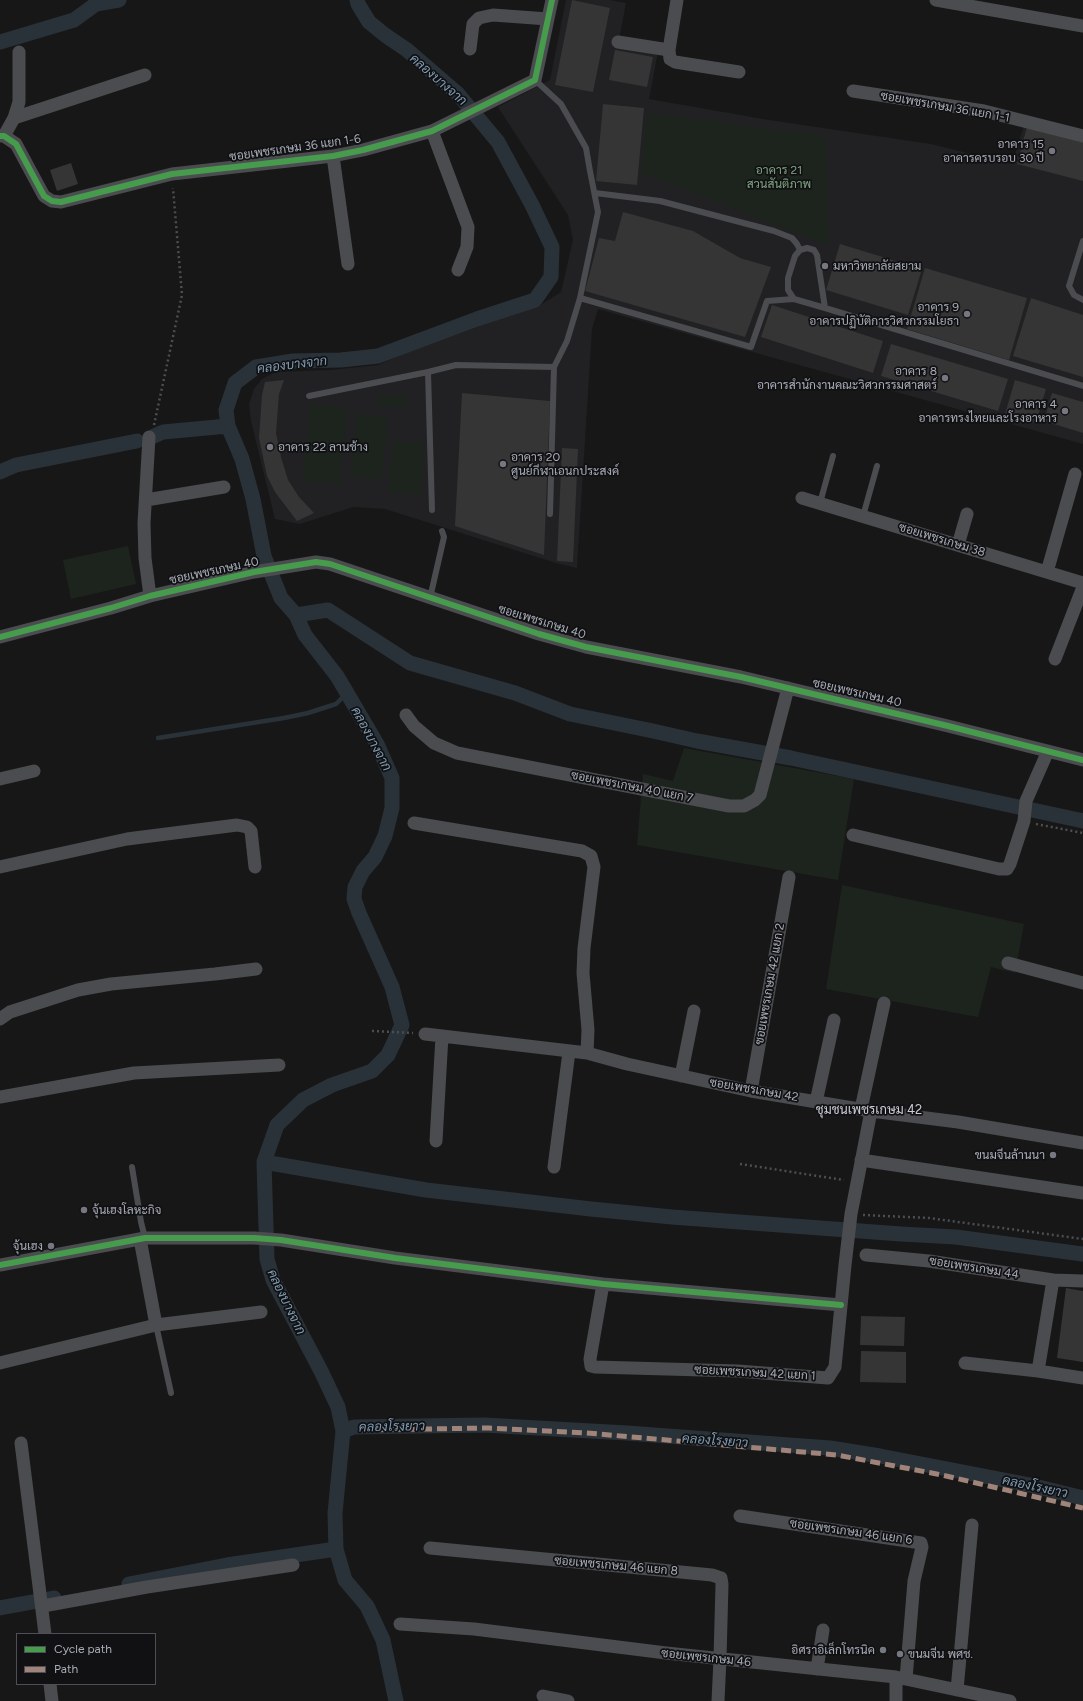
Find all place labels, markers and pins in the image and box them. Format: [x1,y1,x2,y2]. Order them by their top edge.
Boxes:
place label: อาคาร 15 อาคารครบรอบ 30 ปี [943,137,1044,165]
marker: อาคาร 15 อาคารครบรอบ 30 ปี [1047,146,1057,156]
place label: มหาวิทยาลัยสยาม [833,259,921,273]
marker: มหาวิทยาลัยสยาม [820,261,830,271]
place label: อาคาร 9 อาคารปฏิบัติการวิศวกรรมโยธา [809,300,959,328]
marker: อาคาร 9 อาคารปฏิบัติการวิศวกรรมโยธา [962,309,972,319]
place label: อาคาร 8 อาคารสำนักงานคณะวิศวกรรมศาสตร์ [757,364,937,392]
marker: อาคาร 8 อาคารสำนักงานคณะวิศวกรรมศาสตร์ [940,373,950,383]
place label: อาคาร 4 อาคารทรงไทยและโรงอาหาร [918,397,1057,425]
marker: อาคาร 4 อาคารทรงไทยและโรงอาหาร [1060,406,1070,416]
place label: อาคาร 22 ลานช้าง [278,440,368,454]
marker: อาคาร 22 ลานช้าง [265,442,275,452]
place label: อาคาร 20 ศูนย์กีฬาเอนกประสงค์ [511,450,619,478]
marker: อาคาร 20 ศูนย์กีฬาเอนกประสงค์ [498,459,508,469]
place label: ขนมจีนล้านนา [975,1148,1045,1162]
marker: ขนมจีนล้านนา [1048,1150,1058,1160]
place label: จุ้นเฮงโลหะกิจ [92,1203,161,1217]
marker: จุ้นเฮงโลหะกิจ [79,1205,89,1215]
place label: จุ้นเฮง [13,1239,43,1253]
marker: จุ้นเฮง [46,1241,56,1251]
place label: อิศราอิเล็กโทรนิค [791,1643,875,1657]
marker: อิศราอิเล็กโทรนิค [878,1645,888,1655]
place label: ขนมจีน พศช. [908,1647,973,1661]
marker: ขนมจีน พศช. [895,1649,905,1659]

